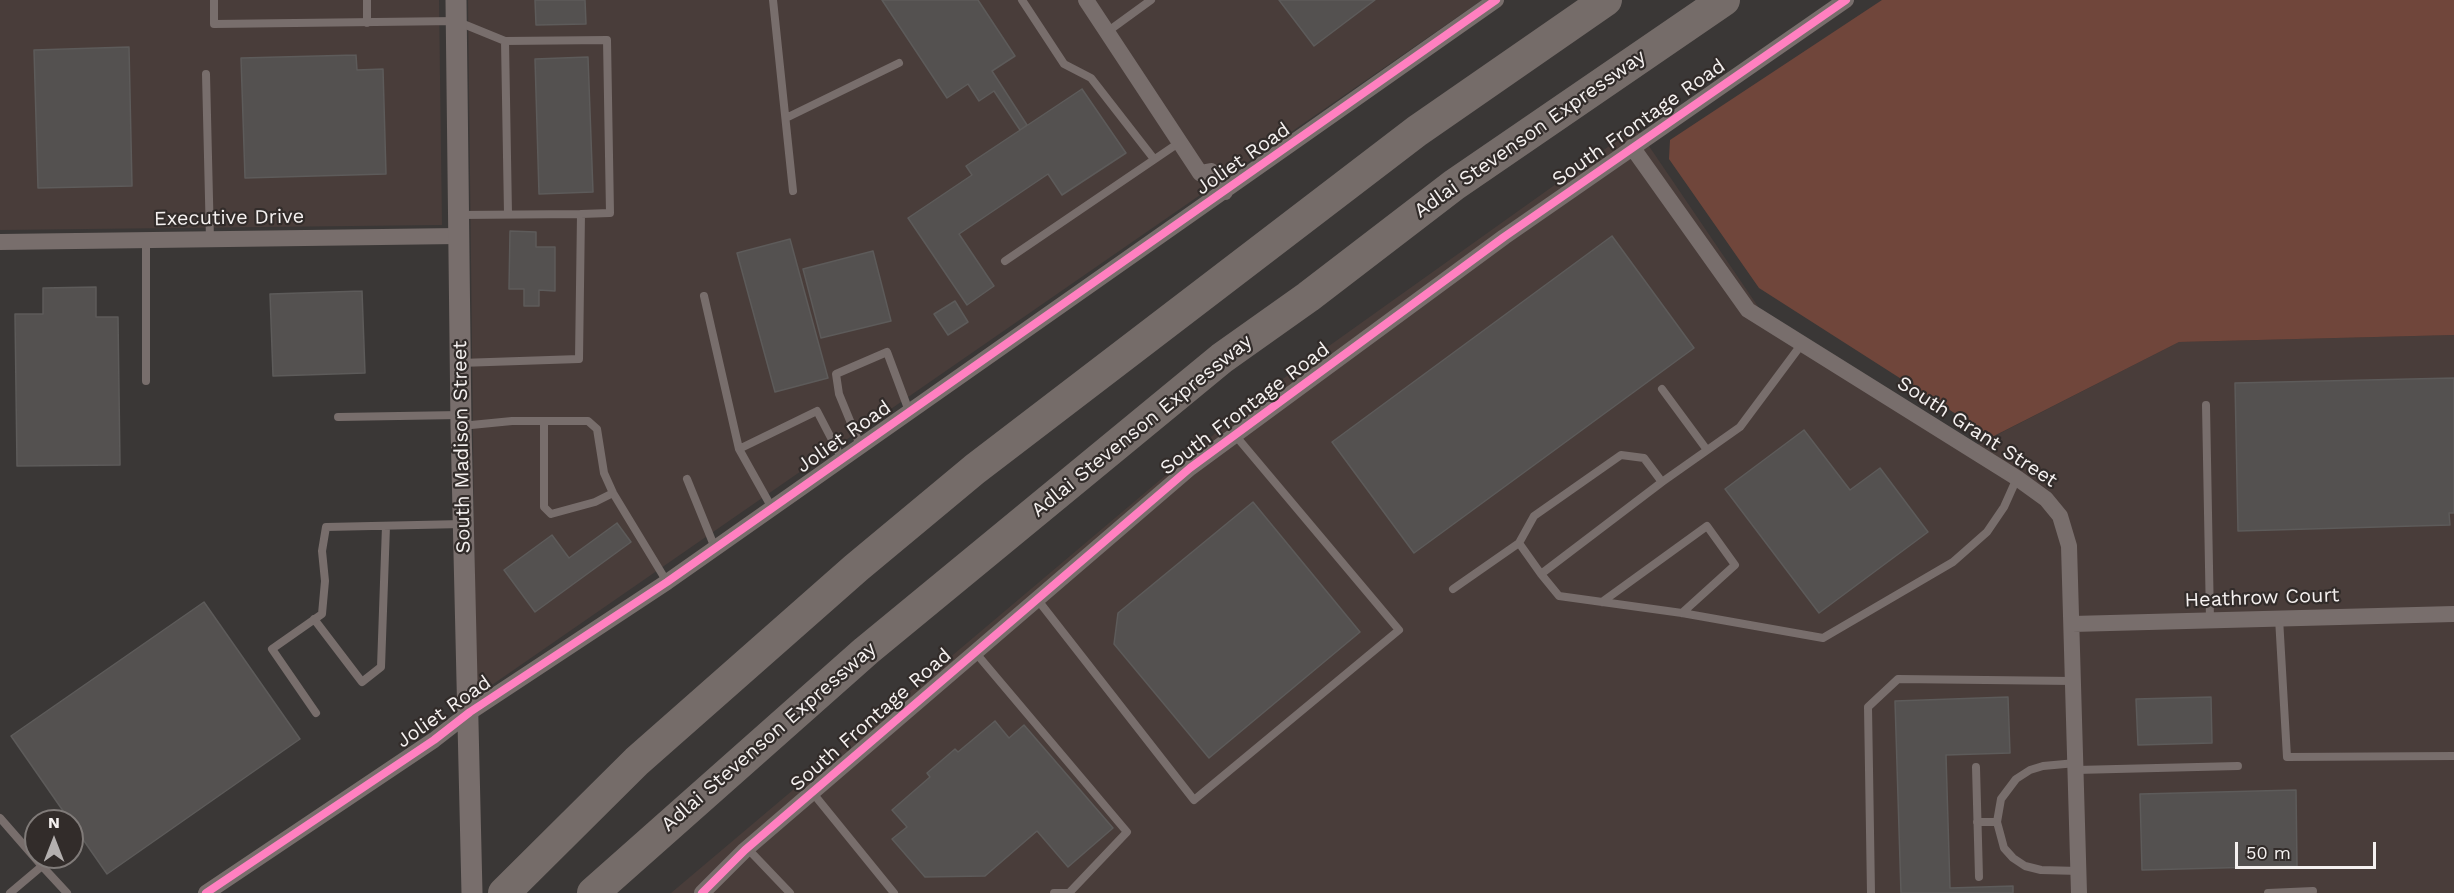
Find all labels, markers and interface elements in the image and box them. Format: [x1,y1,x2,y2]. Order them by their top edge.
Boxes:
street label: Adlai Stevenson Expressway [1410,45,1650,223]
street label: South Frontage Road [1548,54,1730,192]
street label: Joliet Road [1191,118,1295,200]
street label: Executive Drive [154,205,304,231]
street label: Adlai Stevenson Expressway [1027,330,1257,522]
street label: South Frontage Road [1156,338,1334,480]
street label: South Madison Street [448,340,476,554]
street label: South Grant Street [1892,371,2062,493]
street label: Joliet Road [792,396,896,478]
street label: Heathrow Court [2184,583,2340,613]
street label: Adlai Stevenson Expressway [657,637,881,837]
street label: South Frontage Road [785,643,957,797]
street label: Joliet Road [392,671,496,753]
north arrow [24,809,84,869]
text: N [48,813,60,832]
scale bar [2238,830,2379,868]
text: 50 m [2246,842,2291,863]

